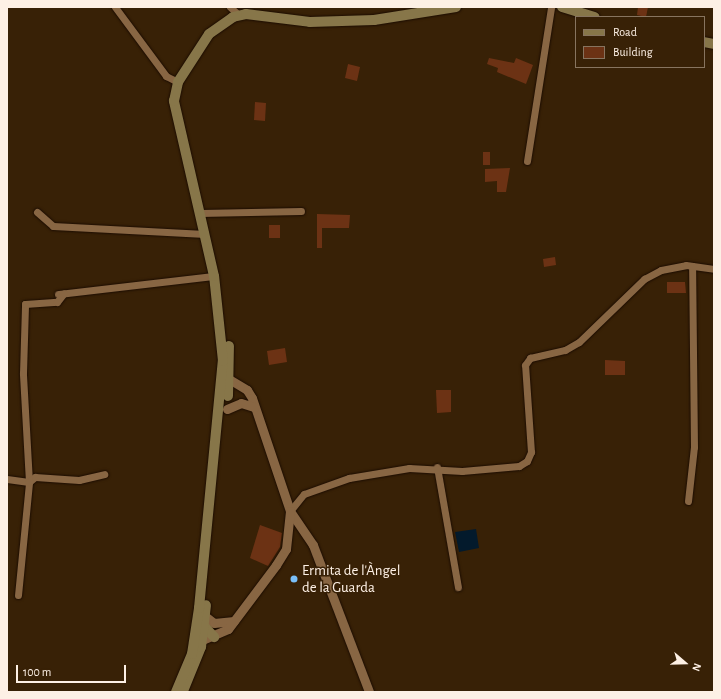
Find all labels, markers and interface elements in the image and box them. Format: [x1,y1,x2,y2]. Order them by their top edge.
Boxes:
legend [575,16,705,68]
text: Road [613,26,637,38]
text: Building [613,46,653,58]
place label: Ermita de l'Àngel de la Guarda [302,561,400,596]
marker: Ermita de l'Àngel de la Guarda [289,574,299,584]
north arrow [665,643,705,683]
scale bar [18,657,128,683]
text: N [690,662,703,673]
text: 100 m [23,666,51,678]

